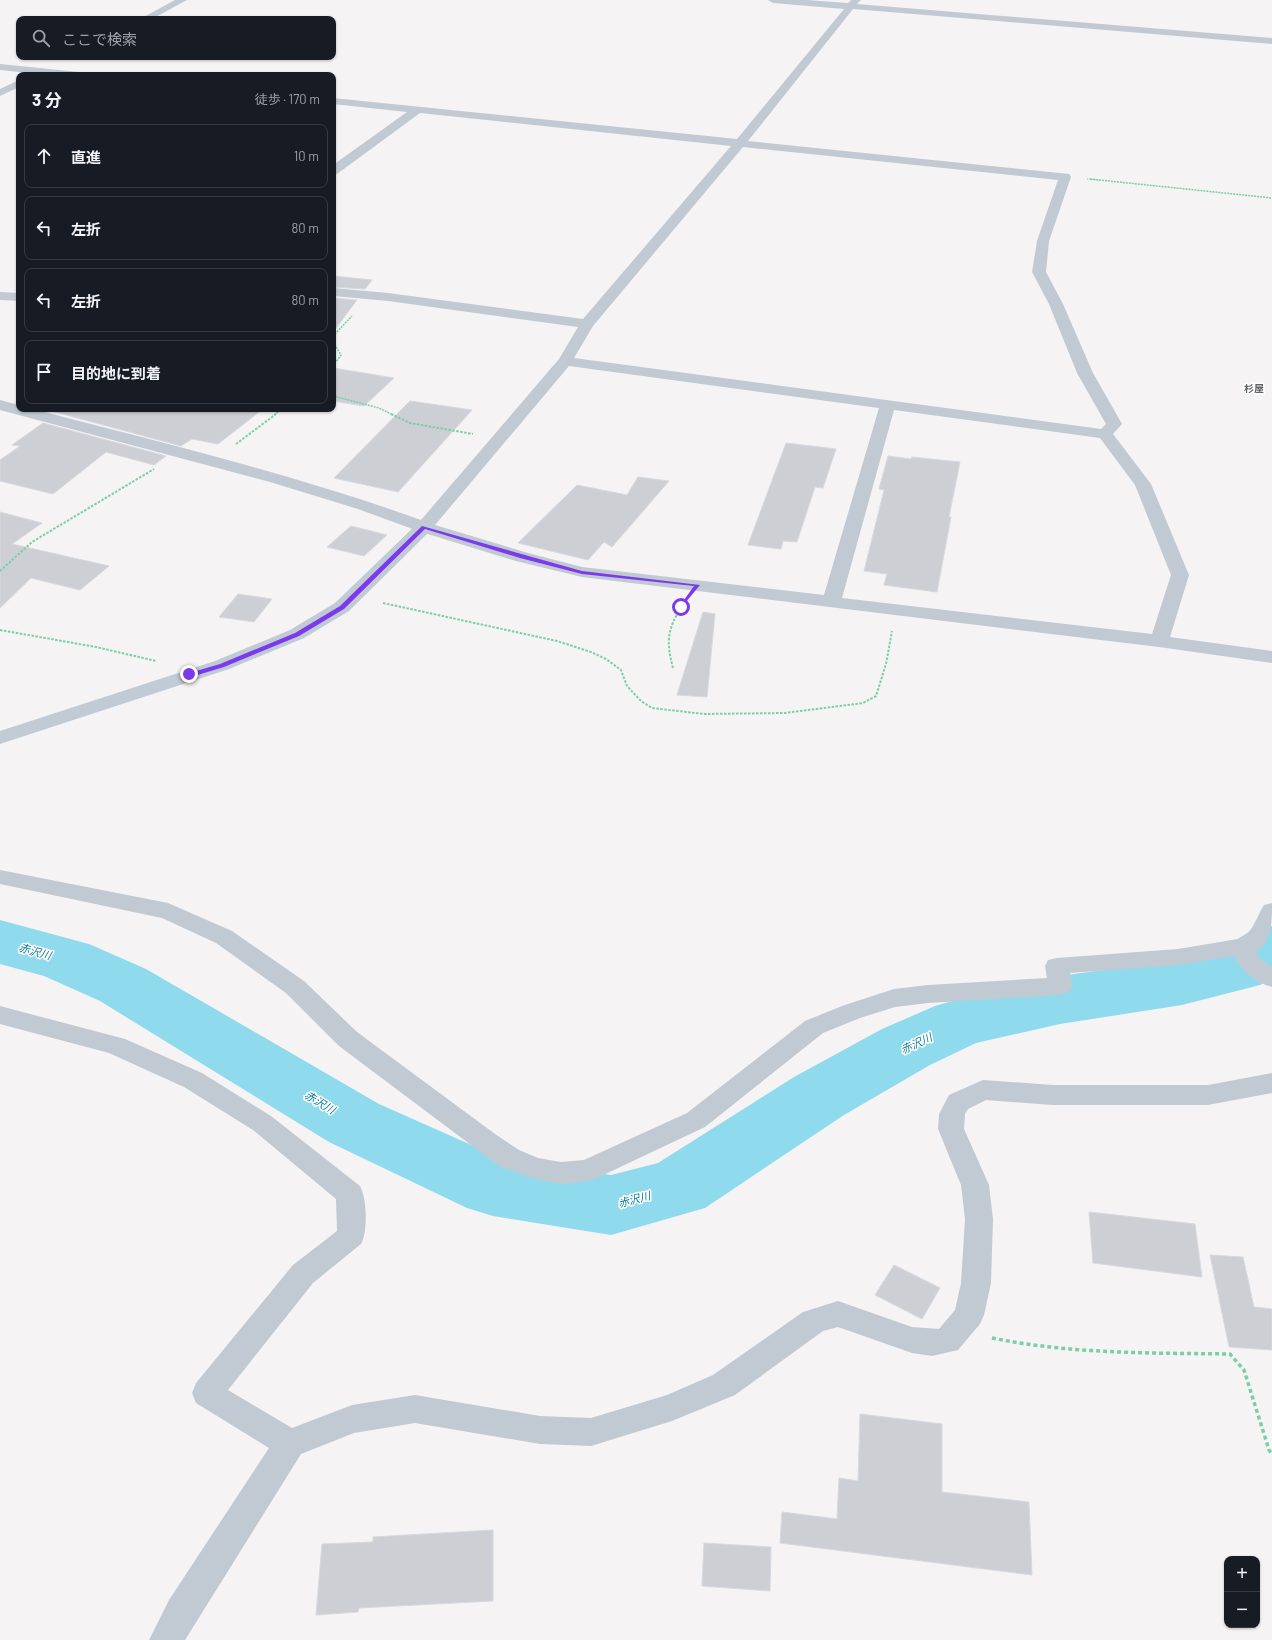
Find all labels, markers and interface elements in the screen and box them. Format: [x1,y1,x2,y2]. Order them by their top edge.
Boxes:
search box [16,16,336,60]
icon: search [30,27,52,49]
text: ここで検索 [62,30,137,48]
text: 3 分 [32,89,62,109]
text: 徒歩 · 170 m [255,91,320,107]
icon: ahead [33,145,55,167]
text: 直進 [71,148,101,166]
text: 10 m [294,148,319,164]
icon: left [33,217,55,239]
text: 左折 [71,220,101,238]
text: 80 m [292,220,319,236]
icon: left [33,289,55,311]
text: 左折 [71,292,101,310]
text: 80 m [292,292,319,308]
icon: arrive [33,361,55,383]
text: 目的地に到着 [71,364,161,382]
district label: 杉屋 [1244,382,1264,394]
route start [672,598,690,616]
route end [180,665,198,683]
water label: 赤沢川 [17,940,54,962]
water label: 赤沢川 [898,1030,935,1056]
water label: 赤沢川 [303,1088,338,1117]
water label: 赤沢川 [616,1188,653,1210]
map controls [1224,1556,1260,1628]
button: + [1224,1556,1260,1592]
button: − [1224,1592,1260,1628]

